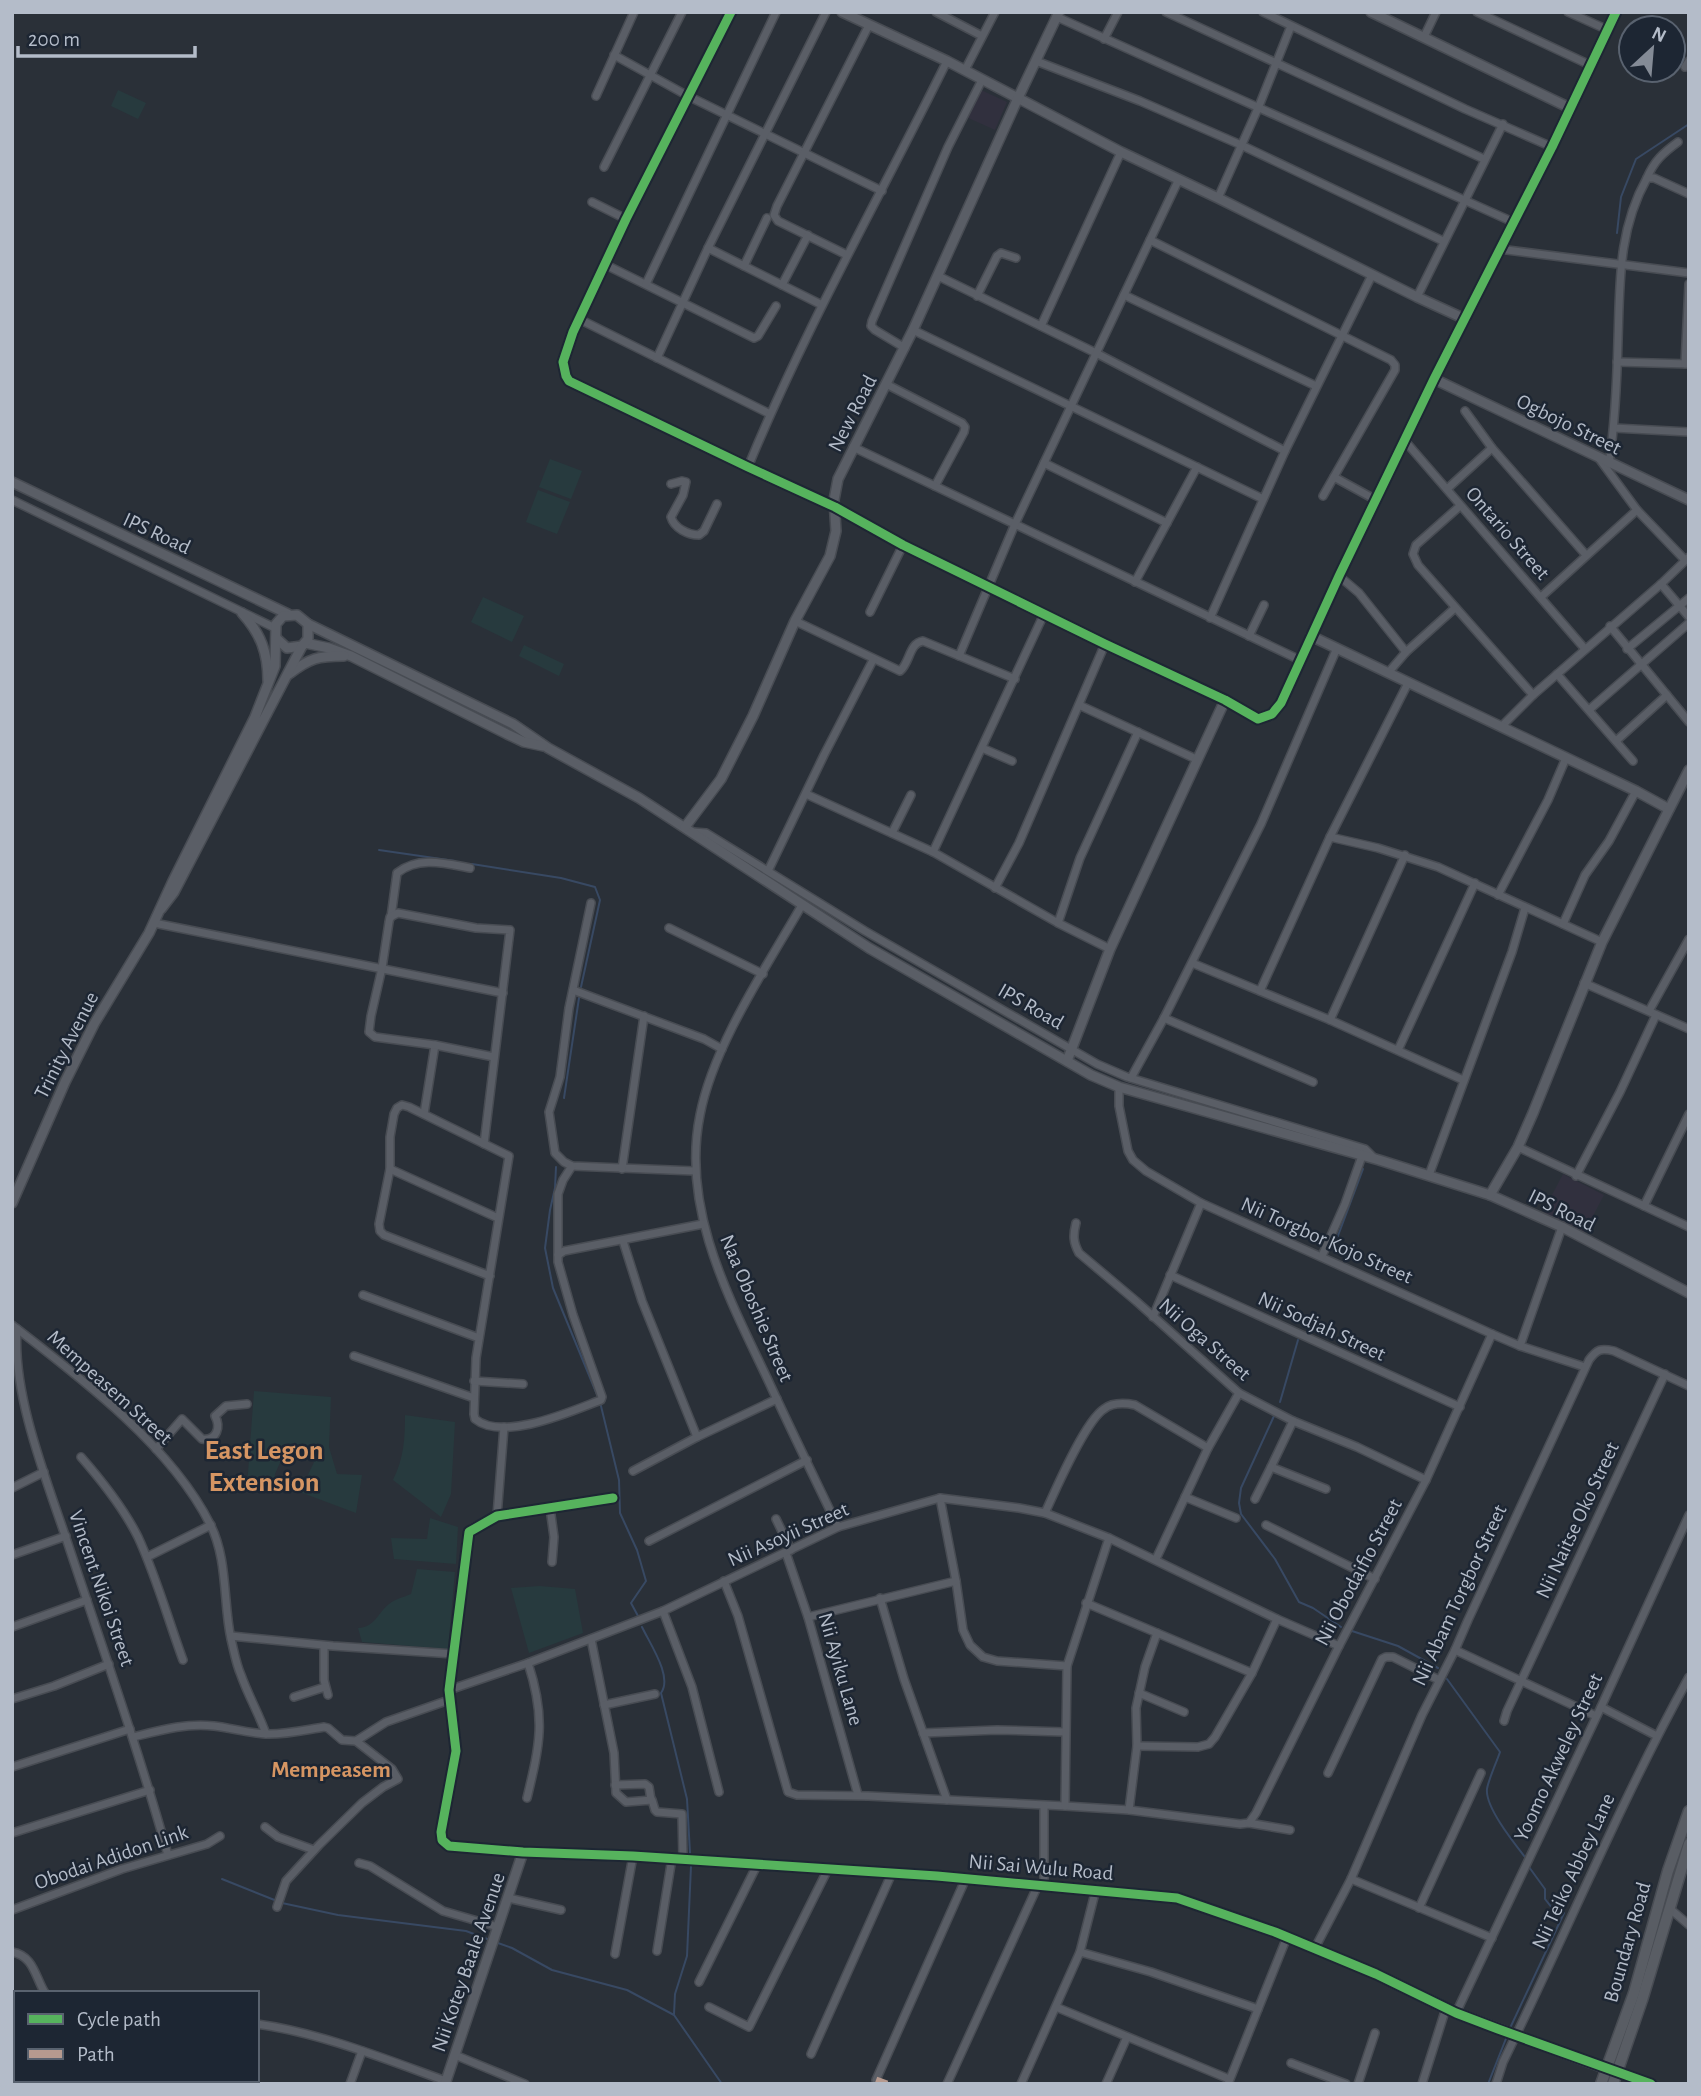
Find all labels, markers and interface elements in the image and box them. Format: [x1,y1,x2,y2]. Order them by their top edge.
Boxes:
scale bar [18,14,194,58]
north arrow [1617,14,1687,84]
text: N [1649,24,1669,47]
text: 200 m [28,29,80,50]
street label: New Road [824,371,881,455]
street label: Ogbojo Street [1513,390,1625,459]
street label: Ontario Street [1462,483,1554,584]
street label: IPS Road [120,509,194,558]
street label: IPS Road [994,979,1067,1034]
street label: Trinity Avenue [31,988,102,1102]
street label: IPS Road [1525,1185,1599,1236]
street label: Nii Torgbor Kojo Street [1238,1193,1416,1288]
street label: Naa Oboshie Street [716,1232,797,1385]
street label: Nii Sodjah Street [1255,1288,1389,1365]
street label: Nii Oga Street [1155,1294,1255,1385]
street label: Mempeasem Street [43,1326,176,1449]
district label: East Legon Extension [205,1437,323,1497]
street label: Nii Naitse Oko Street [1532,1438,1623,1602]
street label: Nii Obodaifio Street [1311,1495,1406,1649]
street label: Nii Asoyii Street [725,1498,852,1570]
street label: Nii Abam Torgbor Street [1408,1501,1511,1689]
street label: Vincent Nikoi Street [65,1507,138,1669]
street label: Nii Ayiku Lane [814,1610,867,1728]
street label: Yoomo Akweley Street [1510,1670,1607,1844]
district label: Mempeasem [271,1759,391,1782]
street label: Nii Teiko Abbey Lane [1528,1790,1619,1952]
street label: Obodai Adidon Link [32,1821,191,1894]
street label: Nii Sai Wulu Road [968,1851,1114,1884]
street label: Nii Kotey Baale Avenue [428,1870,509,2054]
street label: Boundary Road [1600,1879,1655,2005]
legend [14,1991,259,2082]
text: Cycle path [77,2009,161,2030]
text: Path [77,2044,115,2065]

